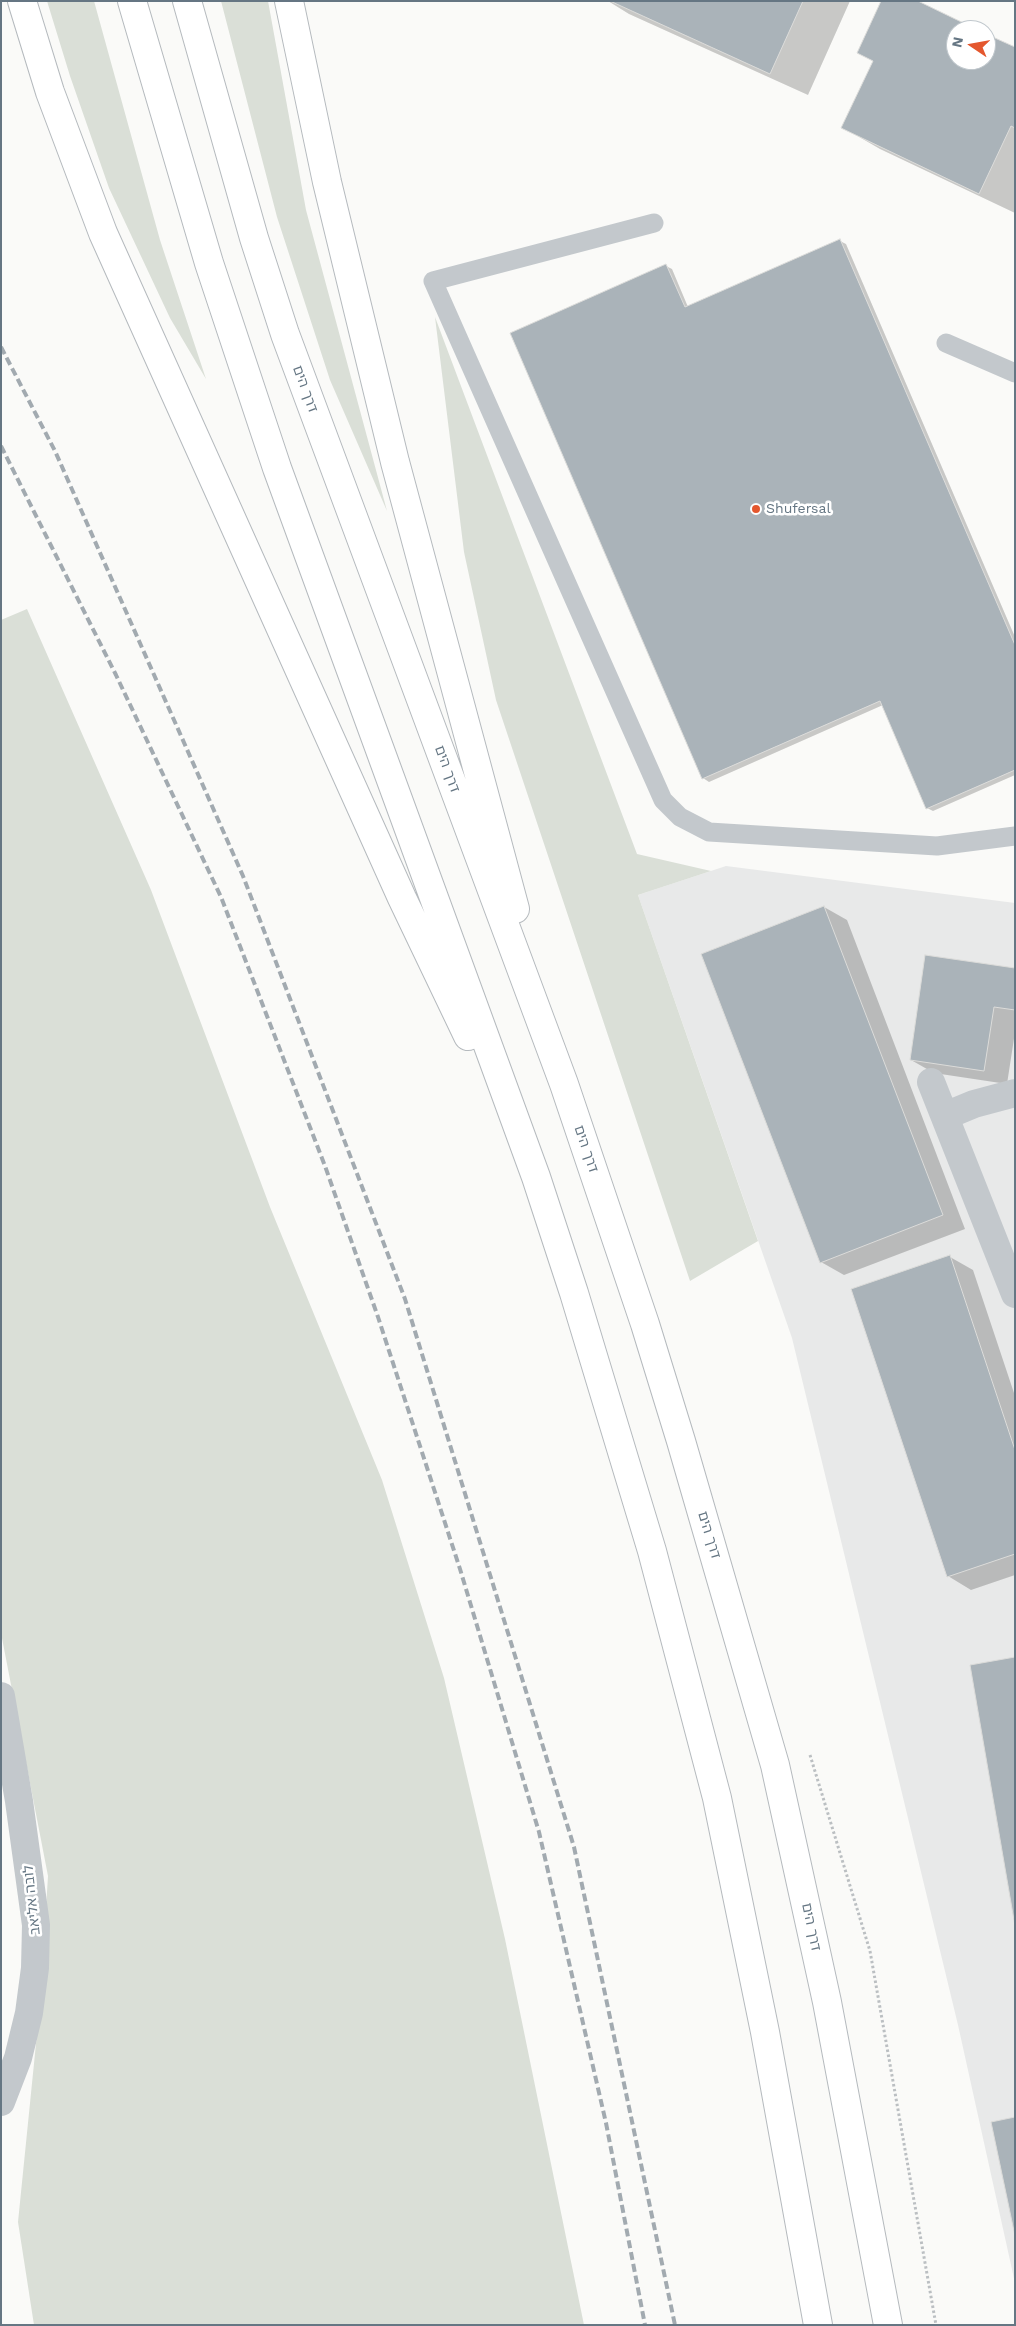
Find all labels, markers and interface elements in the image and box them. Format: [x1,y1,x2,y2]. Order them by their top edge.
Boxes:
north arrow [946,20,996,70]
text: N [948,35,966,49]
street label: דרך הים [289,363,321,415]
place label: Shufersal [766,501,831,517]
marker: Shufersal [750,503,762,515]
street label: דרך הים [431,743,463,795]
street label: דרך הים [570,1123,602,1175]
street label: דרך הים [694,1509,724,1561]
street label: לובה אליאב [20,1864,44,1936]
street label: דרך הים [798,1901,824,1953]

